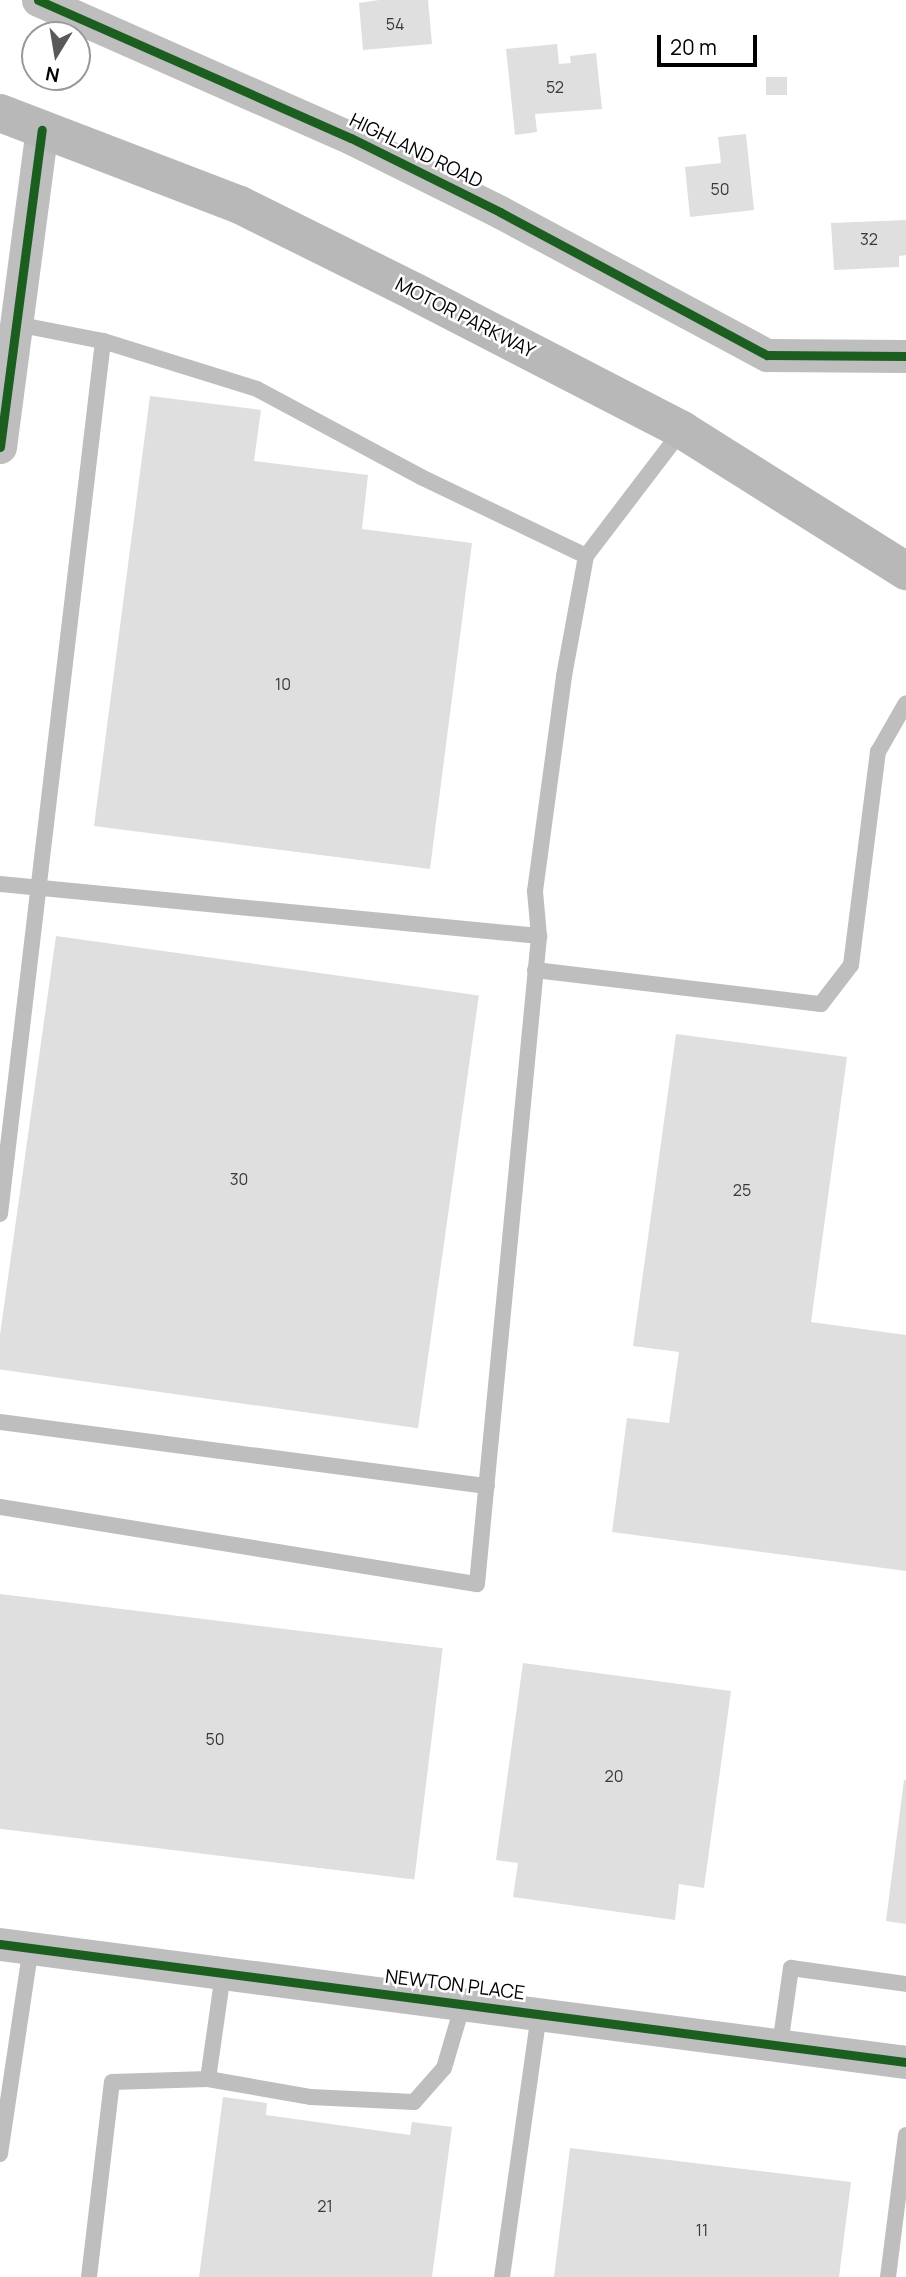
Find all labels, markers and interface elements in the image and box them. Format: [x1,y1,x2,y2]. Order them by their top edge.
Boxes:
house number: 54 [386,14,404,34]
north arrow [21,21,91,91]
scale bar [661,21,761,65]
text: 20 m [670,33,717,61]
text: N [43,61,62,89]
house number: 52 [546,77,564,97]
street label: HIGHLAND ROAD [346,109,486,193]
house number: 50 [711,179,729,199]
house number: 32 [860,229,878,249]
street label: MOTOR PARKWAY [391,273,539,363]
house number: 10 [275,674,291,694]
house number: 30 [230,1169,248,1189]
house number: 25 [733,1180,751,1200]
house number: 50 [206,1729,224,1749]
house number: 20 [605,1766,623,1786]
street label: NEWTON PLACE [384,1965,526,2005]
house number: 21 [317,2196,333,2216]
house number: 11 [696,2220,708,2240]

